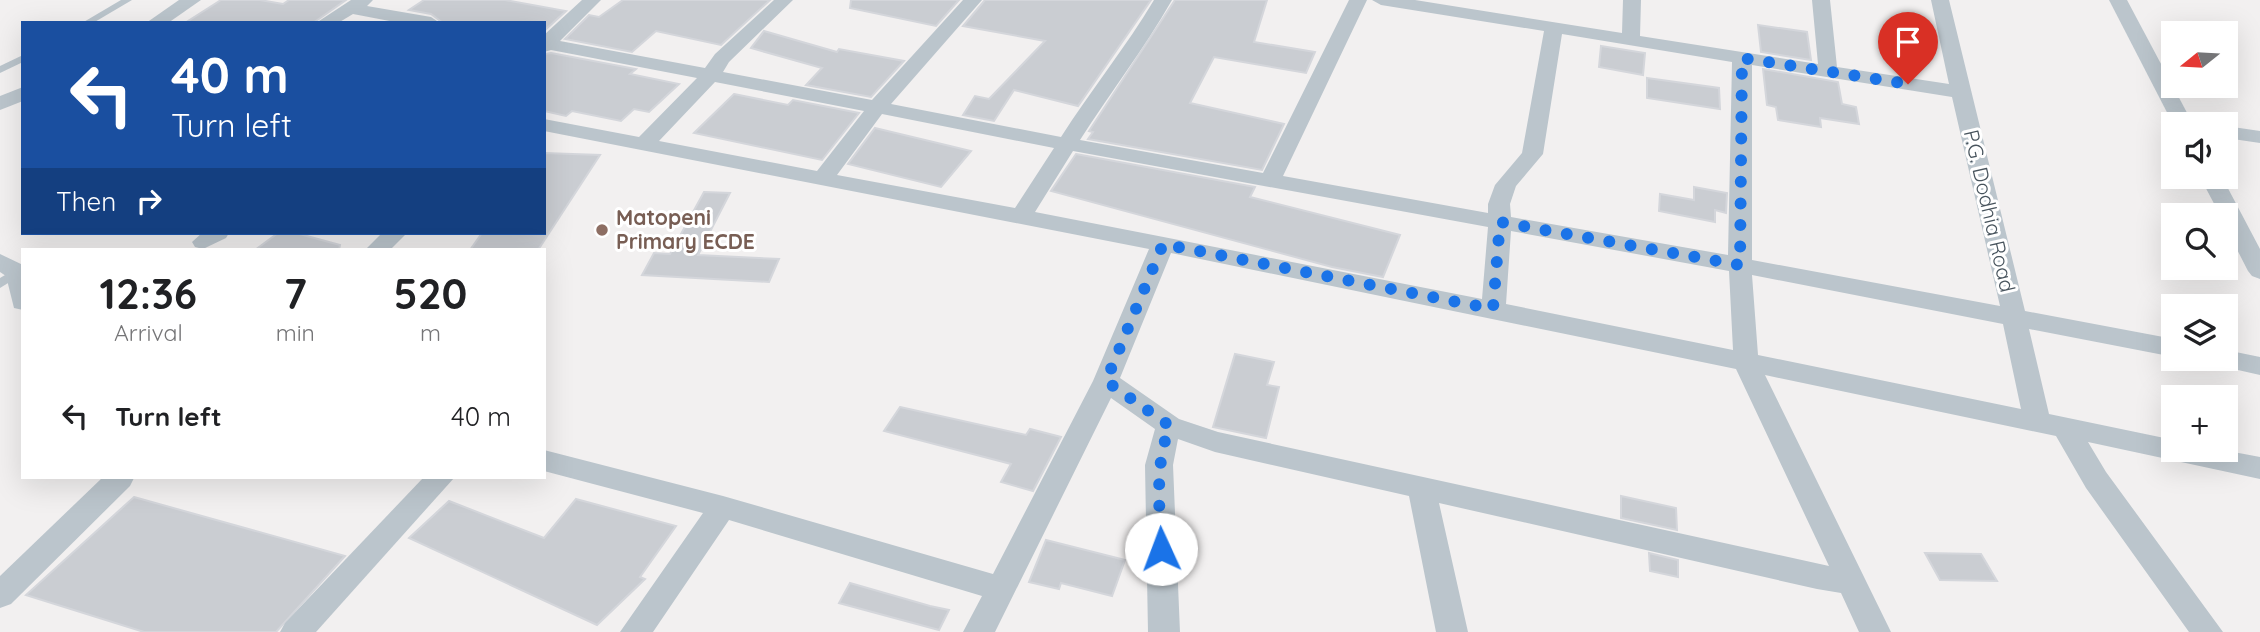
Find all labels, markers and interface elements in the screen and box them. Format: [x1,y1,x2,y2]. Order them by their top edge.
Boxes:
pin [1878,12.0,1938,84]
north arrow [2161,21,2238,98]
map controls [2161,21,2238,462]
icon: arrive [1889,23,1927,61]
text: 40 m [171,44,289,105]
icon: left [56,49,147,140]
text: Turn left [171,105,292,145]
button: sound [2161,112,2238,189]
street label: P.G. Dodhia Road [1959,127,2021,295]
icon: right [130,182,168,220]
text: Then [56,185,116,218]
button: search [2161,203,2238,280]
place label: Matopeni Primary ECDE [616,204,755,254]
marker: Matopeni Primary ECDE [594,222,610,238]
text: 12:36 [100,267,197,320]
text: 7 [284,267,307,320]
text: 520 [393,267,467,320]
button: layers [2161,294,2238,371]
text: Arrival [114,318,183,347]
text: min [276,318,315,347]
text: m [420,318,441,347]
button: + [2161,385,2238,462]
icon: left [56,397,94,435]
text: Turn left [115,400,222,433]
text: 40 m [451,400,511,433]
position arrow [1124,512,1198,586]

